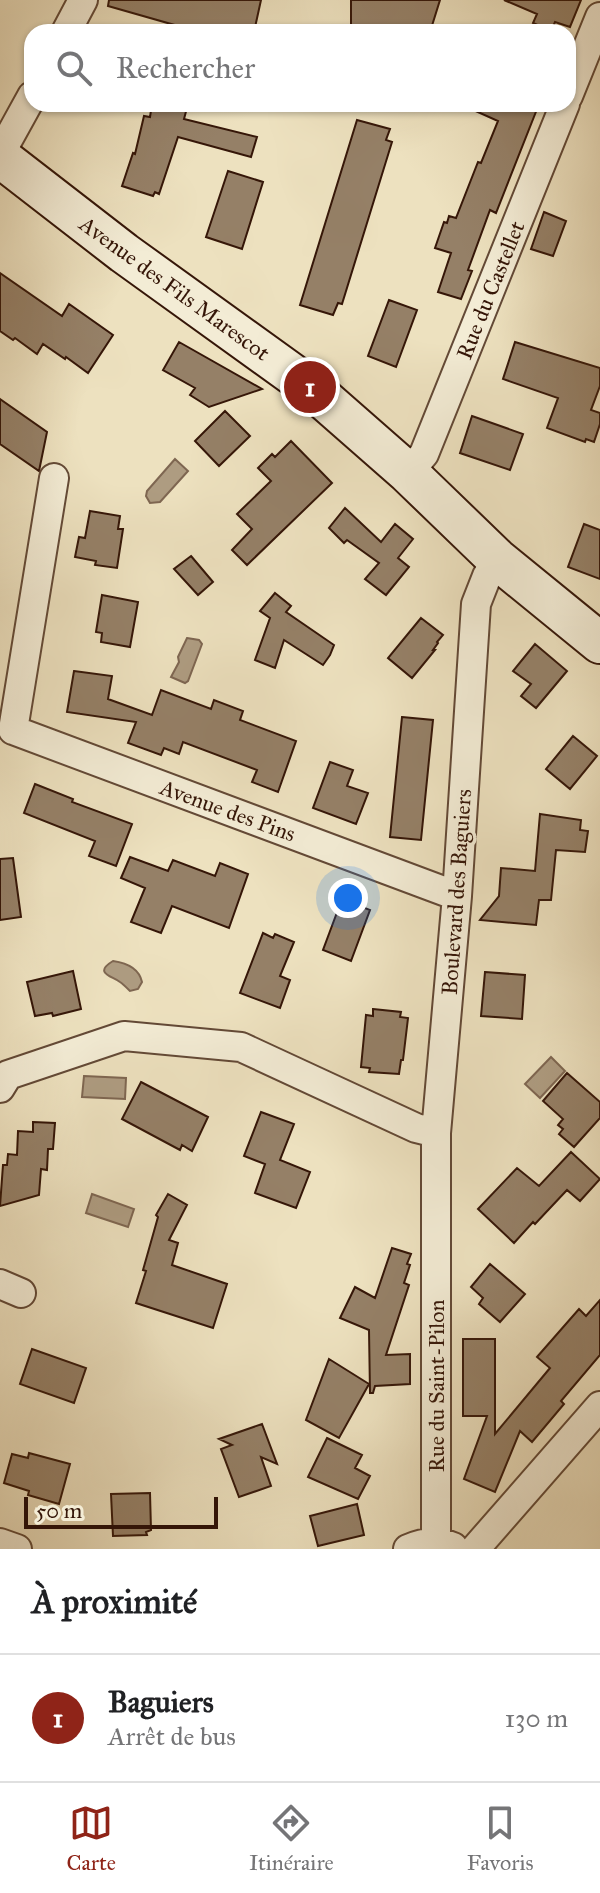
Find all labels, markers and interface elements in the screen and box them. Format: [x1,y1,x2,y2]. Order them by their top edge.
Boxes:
search box [24,24,576,112]
icon: search [52,46,96,90]
text: Rechercher [116,50,255,86]
street label: Avenue des Fils Marescot [74,210,275,367]
street label: Rue du Castellet [451,217,530,363]
pin: 1 [284,357,336,417]
street label: Avenue des Pins [155,773,299,847]
street label: Boulevard des Baguiers [436,788,477,996]
your location [328,878,368,918]
street label: Rue du Saint-Pilon [423,1300,450,1472]
scale bar [24,1493,218,1529]
text: 50 m [36,1497,82,1524]
text: À proximité [32,1581,197,1622]
text: Baguiers [108,1684,214,1720]
text: 1 [53,1702,63,1734]
text: 130 m [505,1702,568,1734]
text: Arrêt de bus [108,1720,236,1752]
tab: Carte [66,1801,116,1876]
tab: Itinéraire [249,1801,334,1876]
tab: Favoris [467,1801,534,1876]

